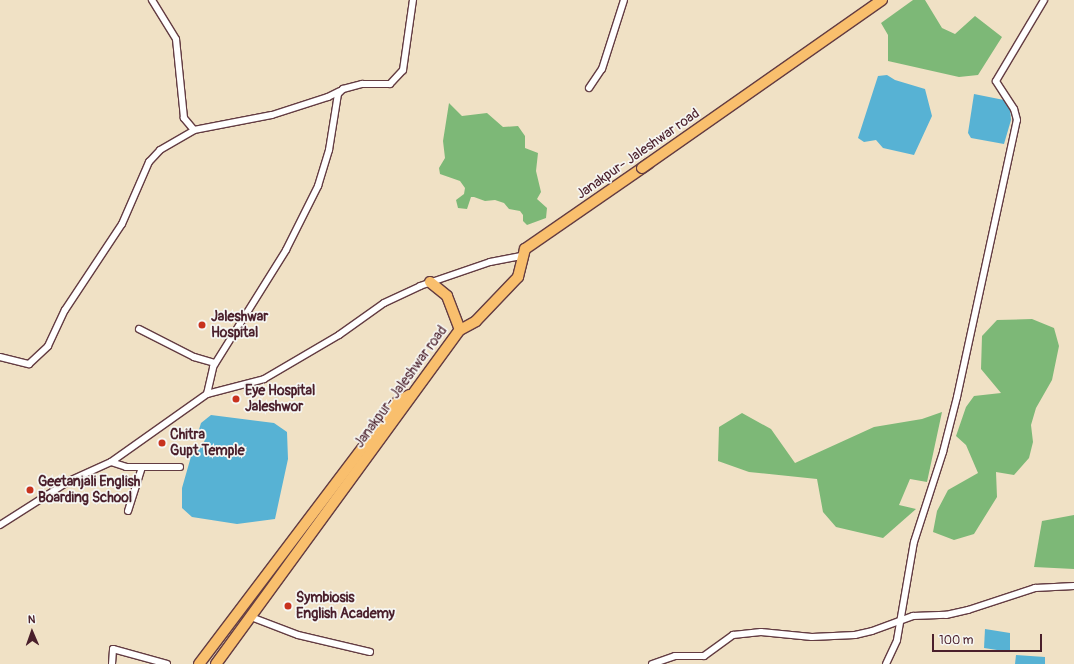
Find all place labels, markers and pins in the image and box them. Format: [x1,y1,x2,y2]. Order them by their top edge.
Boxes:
place label: Jaleshwar Hospital [211,309,268,342]
marker: Jaleshwar Hospital [196,319,208,331]
place label: Eye Hospital Jaleshwor [245,383,315,416]
marker: Eye Hospital Jaleshwor [230,393,242,405]
place label: Chitra Gupt Temple [170,427,245,460]
marker: Chitra Gupt Temple [157,438,167,448]
place label: Geetanjali English Boarding School [38,474,140,506]
marker: Geetanjali English Boarding School [25,485,35,495]
place label: Symbiosis English Academy [296,590,395,622]
marker: Symbiosis English Academy [283,601,293,611]

